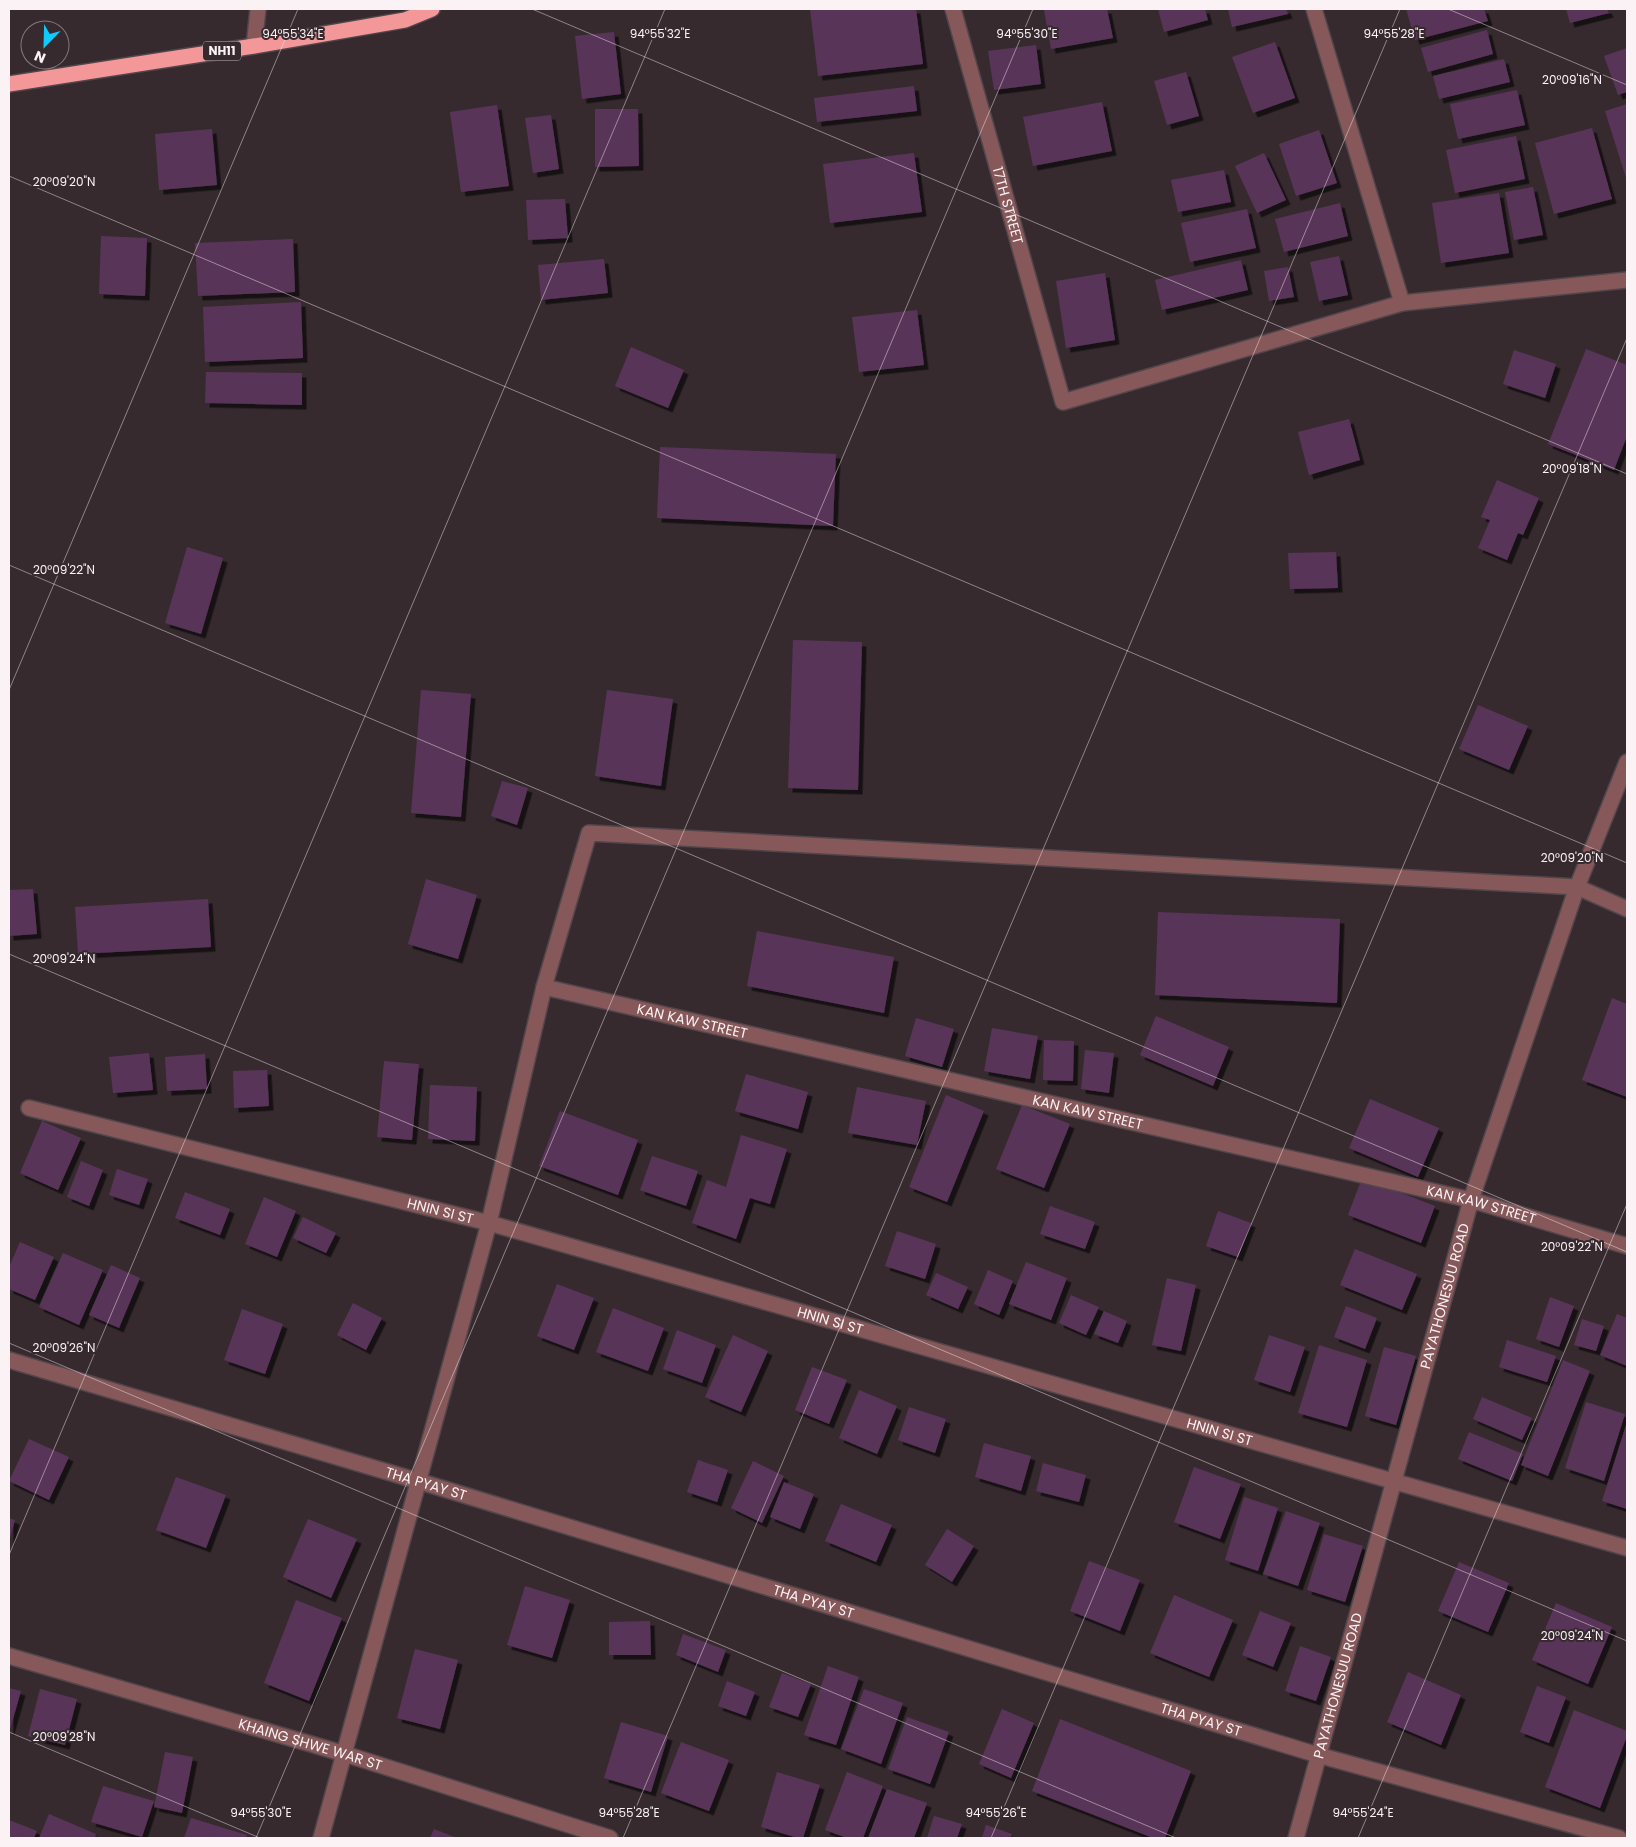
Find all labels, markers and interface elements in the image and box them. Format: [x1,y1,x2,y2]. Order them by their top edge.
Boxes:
north arrow [20,20,70,70]
text: 94°55'34"E [262,25,324,42]
text: 94°55'32"E [630,25,690,42]
text: 94°55'30"E [996,25,1058,42]
text: 94°55'28"E [1363,25,1425,42]
road number: NH11 [203,41,241,60]
text: N [31,46,49,68]
text: 20°09'16"N [1542,71,1602,88]
street label: 17TH STREET [988,165,1028,247]
text: 20°09'20"N [33,173,95,190]
text: 20°09'18"N [1542,460,1602,477]
text: 20°09'22"N [33,561,95,578]
text: 20°09'20"N [1541,849,1603,866]
text: 20°09'24"N [33,950,95,967]
street label: KAN KAW STREET [635,999,750,1044]
street label: KAN KAW STREET [1031,1090,1146,1134]
street label: KAN KAW STREET [1424,1180,1539,1229]
street label: HNIN SI ST [405,1193,476,1229]
street label: PAYATHONESUU ROAD [1415,1221,1474,1371]
text: 20°09'22"N [1541,1238,1603,1255]
street label: HNIN SI ST [795,1302,866,1339]
text: 20°09'26"N [33,1339,95,1356]
street label: HNIN SI ST [1184,1413,1255,1451]
street label: THA PYAY ST [383,1462,470,1505]
street label: THA PYAY ST [770,1580,857,1623]
street label: PAYATHONESUU ROAD [1308,1610,1367,1761]
text: 20°09'24"N [1541,1627,1603,1644]
street label: THA PYAY ST [1158,1698,1244,1741]
street label: KHAING SHWE WAR ST [236,1713,385,1775]
text: 20°09'28"N [33,1728,95,1745]
text: 94°55'30"E [230,1804,292,1821]
text: 94°55'28"E [598,1804,660,1821]
text: 94°55'26"E [965,1804,1027,1821]
text: 94°55'24"E [1332,1804,1394,1821]

